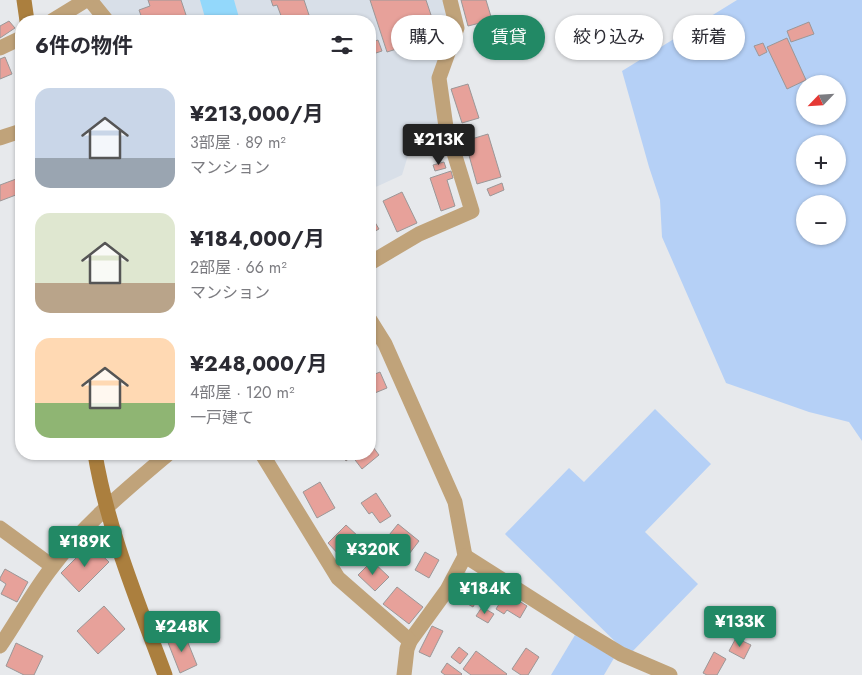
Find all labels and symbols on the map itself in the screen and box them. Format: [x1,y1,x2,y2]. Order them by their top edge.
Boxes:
north arrow [796,75,846,125]
pin: ¥213K [404,124,474,166]
pin: ¥189K [50,526,120,568]
pin: ¥320K [338,534,408,576]
pin: ¥184K [450,572,520,615]
pin: ¥133K [705,606,775,648]
pin: ¥248K [147,610,217,653]

